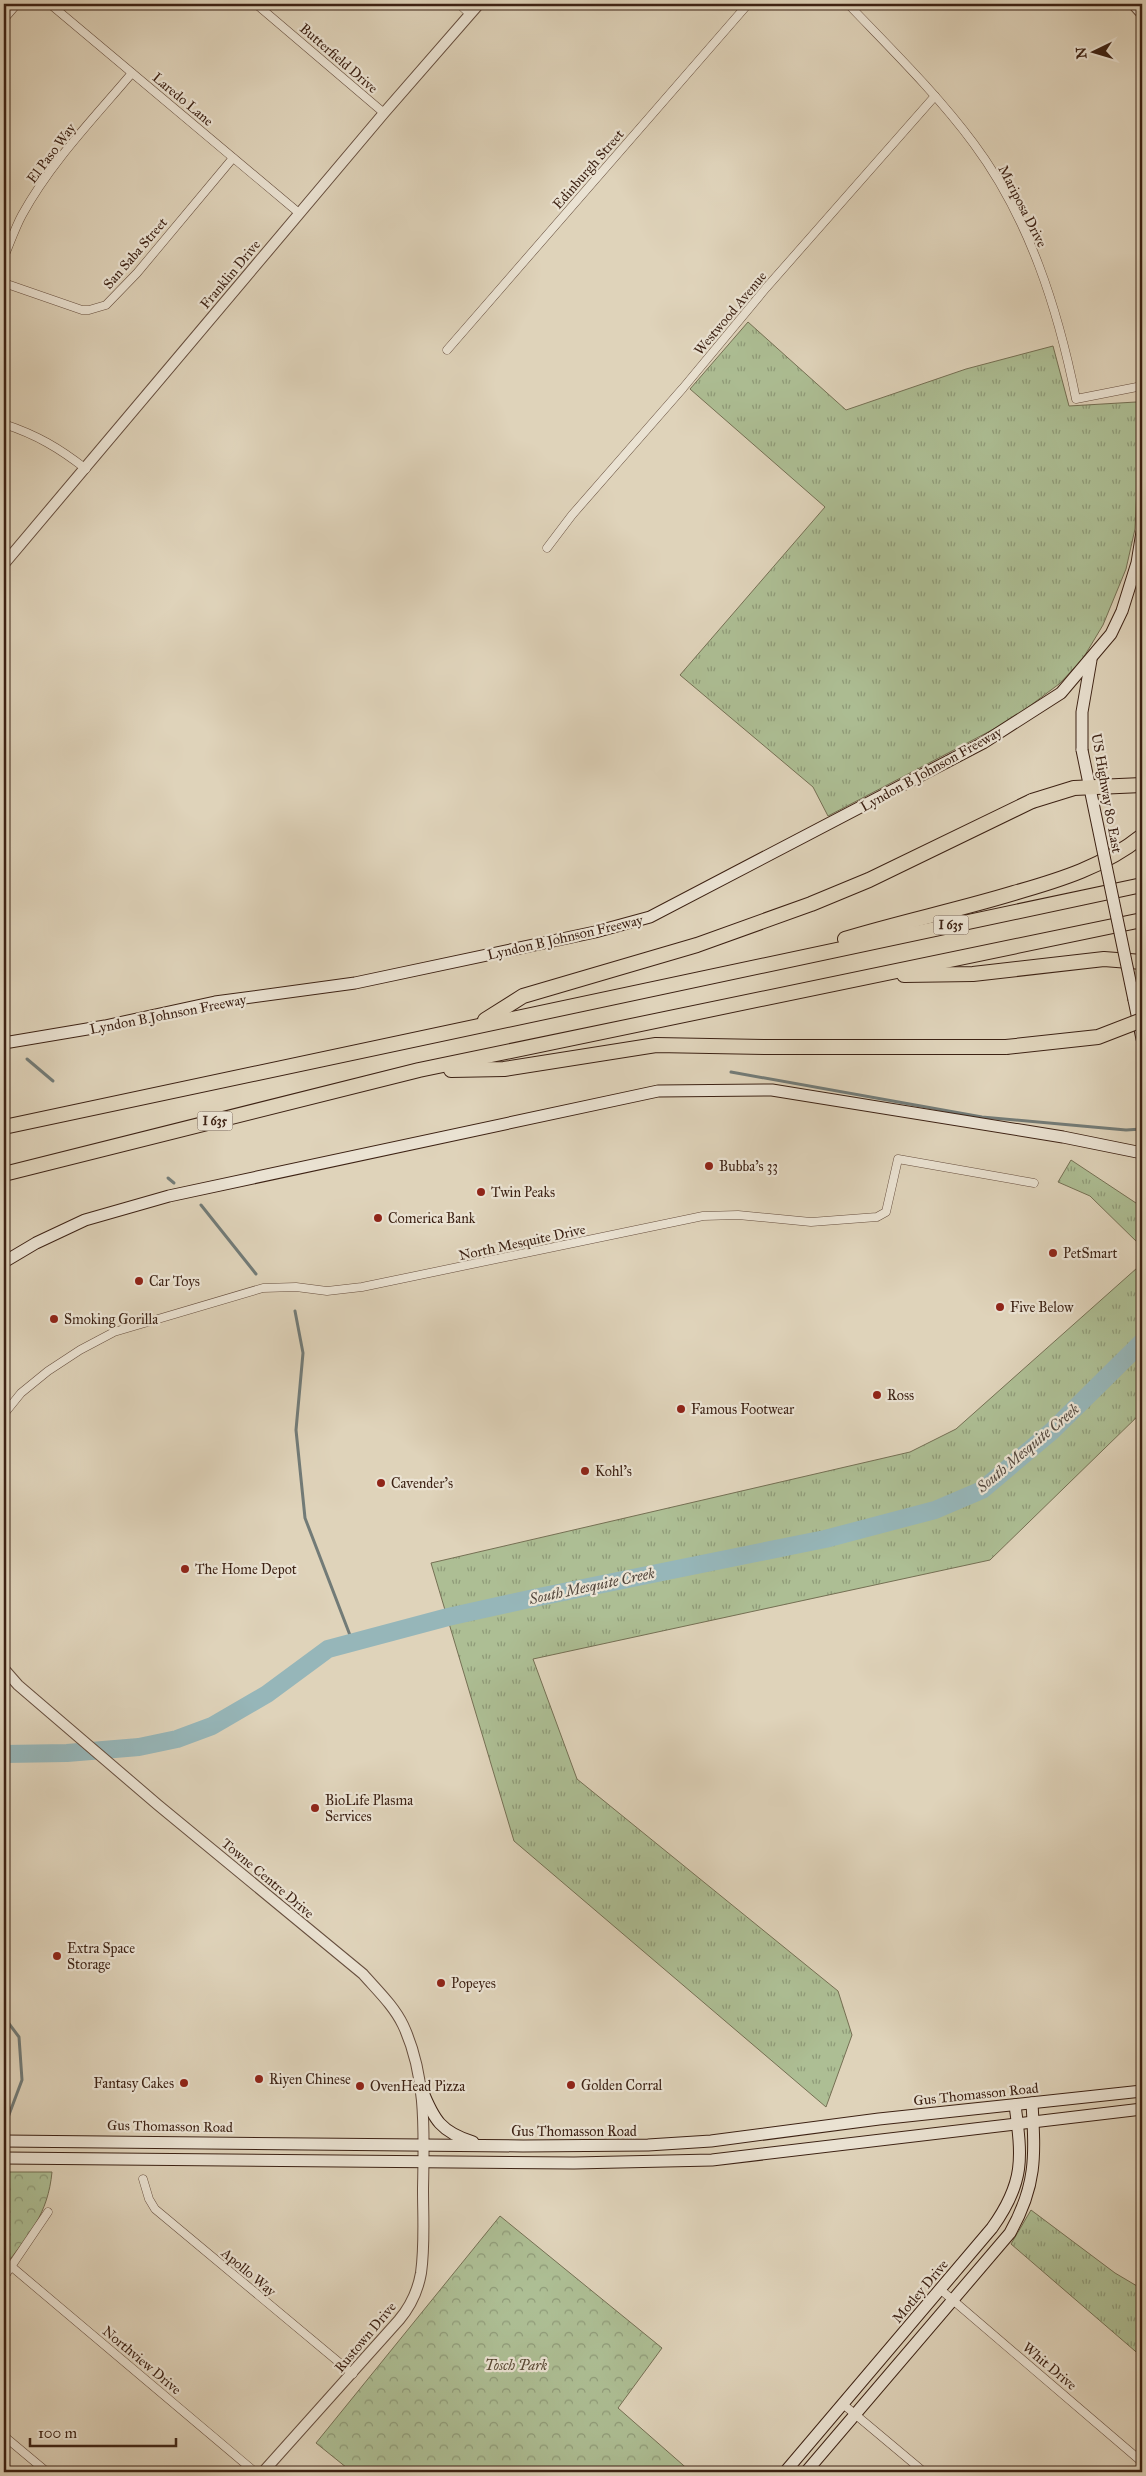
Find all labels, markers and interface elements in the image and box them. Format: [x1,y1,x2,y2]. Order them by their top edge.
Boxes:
street label: Butterfield Drive [296,20,381,97]
north arrow [1068,28,1118,78]
text: N [1073,46,1091,60]
street label: Laredo Lane [149,69,217,130]
street label: El Paso Way [23,120,80,187]
street label: Edinburgh Street [549,126,628,213]
street label: Mariposa Drive [995,162,1051,250]
street label: San Saba Street [100,214,171,293]
street label: Franklin Drive [197,236,264,312]
street label: Westwood Avenue [690,268,770,359]
street label: Lyndon B Johnson Freeway [858,723,1006,816]
street label: US Highway 80 East [1088,732,1125,854]
street label: Lyndon B Johnson Freeway [486,911,645,965]
road number: I 635 [934,916,968,934]
street label: Lyndon B Johnson Freeway [88,991,248,1039]
road number: I 635 [198,1112,232,1130]
place label: Bubba's 33 [719,1158,778,1175]
marker: Bubba's 33 [703,1160,715,1172]
place label: Twin Peaks [491,1184,555,1201]
marker: Twin Peaks [475,1186,487,1198]
place label: Comerica Bank [388,1210,476,1227]
marker: Comerica Bank [372,1212,384,1224]
street label: North Mesquite Drive [457,1221,587,1265]
place label: PetSmart [1063,1245,1117,1262]
marker: PetSmart [1047,1247,1059,1259]
place label: Car Toys [149,1273,200,1290]
marker: Car Toys [133,1275,145,1287]
place label: Five Below [1010,1299,1074,1316]
marker: Five Below [994,1301,1006,1313]
place label: Smoking Gorilla [64,1311,158,1328]
marker: Smoking Gorilla [48,1313,60,1325]
place label: Ross [887,1387,914,1404]
marker: Ross [871,1389,883,1401]
water label: South Mesquite Creek [973,1400,1083,1497]
place label: Famous Footwear [691,1401,795,1418]
marker: Famous Footwear [675,1403,687,1415]
place label: Kohl's [595,1463,632,1480]
marker: Kohl's [579,1465,591,1477]
place label: Cavender's [391,1475,453,1492]
marker: Cavender's [375,1477,387,1489]
place label: The Home Depot [195,1561,297,1578]
marker: The Home Depot [179,1563,191,1575]
water label: South Mesquite Creek [527,1564,657,1608]
place label: BioLife Plasma Services [325,1792,413,1825]
marker: BioLife Plasma Services [309,1802,321,1814]
street label: Towne Centre Drive [218,1835,317,1922]
place label: Extra Space Storage [67,1940,135,1973]
marker: Extra Space Storage [51,1950,63,1962]
place label: Popeyes [451,1975,496,1992]
marker: Popeyes [435,1977,447,1989]
place label: Riyen Chinese [269,2071,351,2088]
marker: Riyen Chinese [253,2073,265,2085]
place label: Fantasy Cakes [93,2075,174,2092]
marker: Fantasy Cakes [178,2077,190,2089]
place label: Golden Corral [581,2077,663,2094]
place label: OvenHead Pizza [370,2078,465,2095]
marker: Golden Corral [565,2079,577,2091]
street label: Gus Thomasson Road [913,2079,1039,2110]
marker: OvenHead Pizza [354,2080,366,2092]
street label: Gus Thomasson Road [107,2117,233,2136]
street label: Gus Thomasson Road [511,2123,637,2140]
street label: Apollo Way [217,2244,280,2300]
street label: Motley Drive [889,2256,952,2327]
street label: Rustown Drive [331,2299,400,2376]
street label: Northview Drive [99,2323,185,2398]
street label: Whit Drive [1019,2339,1080,2394]
park label: Tosch Park [485,2357,548,2374]
scale bar [30,2416,176,2448]
text: 100 m [38,2424,78,2442]

